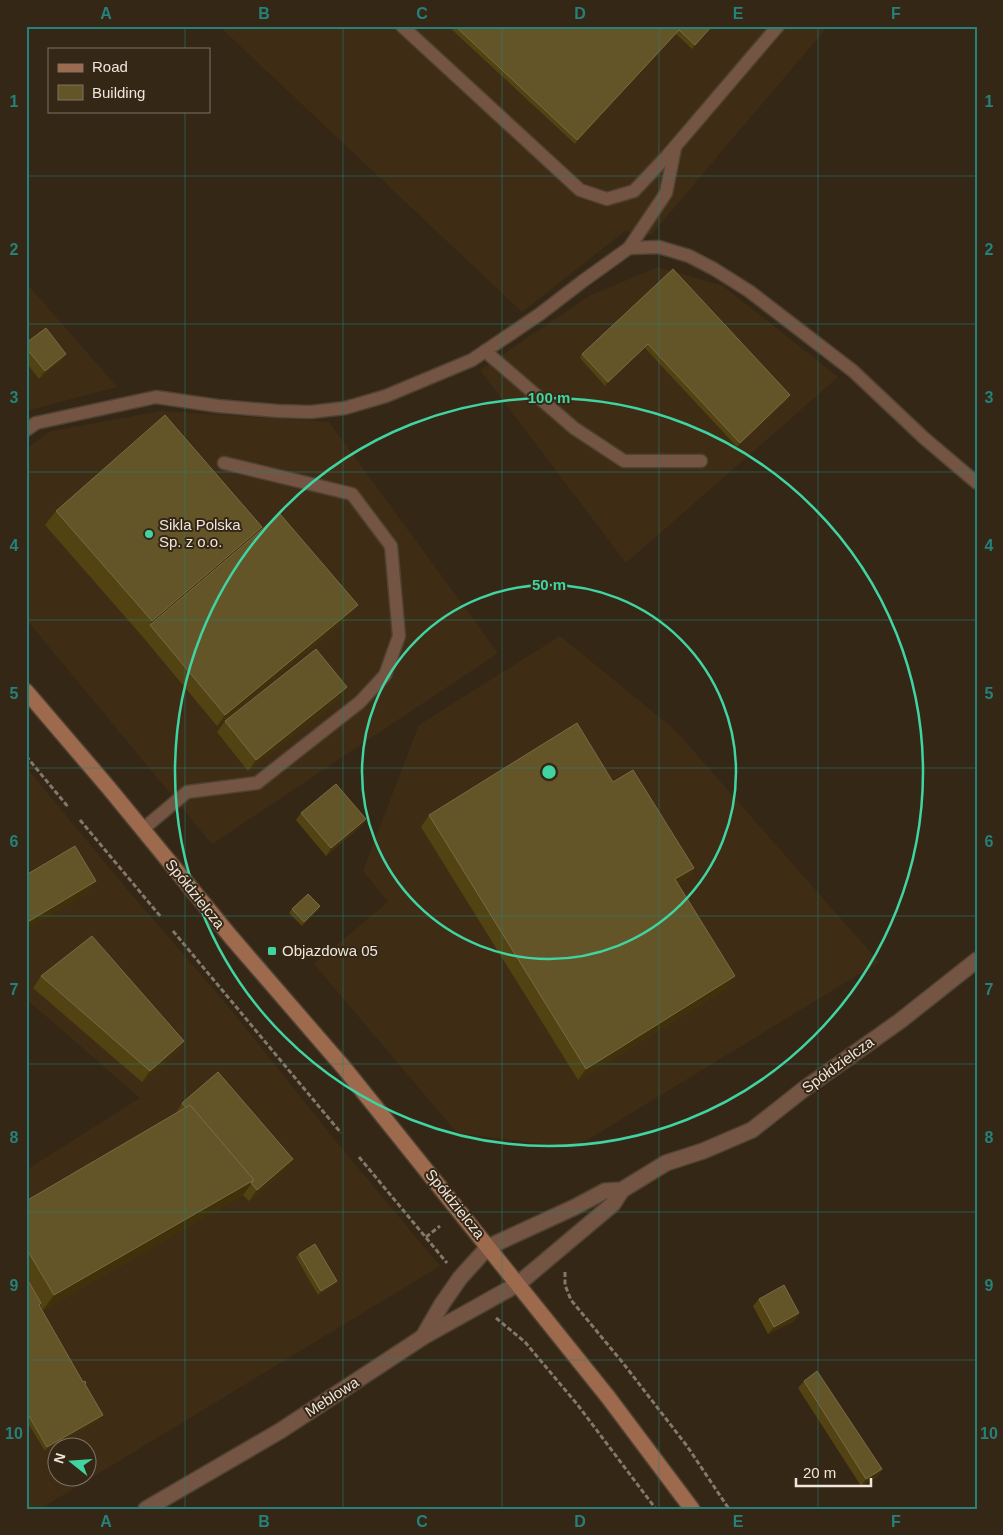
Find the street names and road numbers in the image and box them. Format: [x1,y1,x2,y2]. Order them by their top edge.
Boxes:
street label: Spółdzielcza [162,856,229,932]
street label: Spółdzielcza [799,1033,877,1096]
street label: Spółdzielcza [422,1166,489,1242]
street label: Meblowa [302,1373,362,1420]

